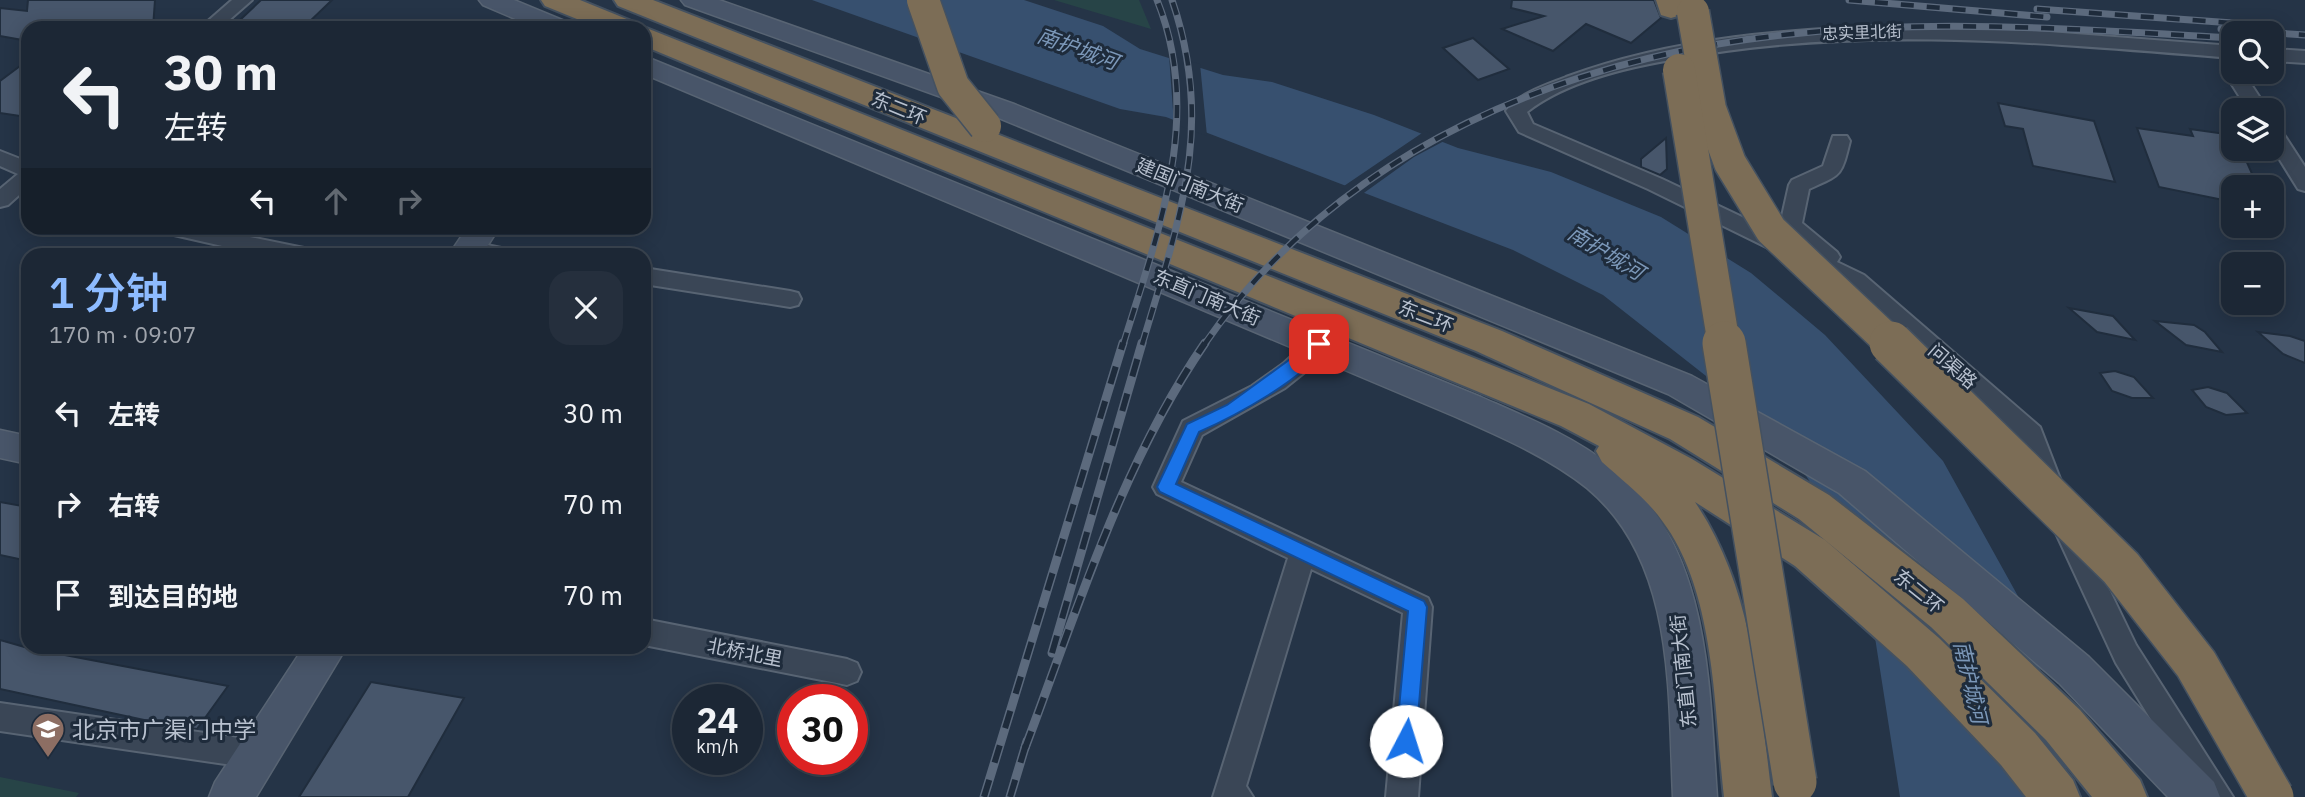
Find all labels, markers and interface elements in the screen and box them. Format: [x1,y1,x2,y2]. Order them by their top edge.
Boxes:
water label: 南护城河 [1034,20,1126,77]
street label: 忠实里北街 [1822,21,1902,43]
map controls [2221,21,2284,315]
button: search [2221,21,2284,84]
text: 30 m [164,40,278,103]
icon: left [49,49,140,140]
street label: 东二环 [868,86,930,130]
button: layers [2221,98,2284,161]
text: 左转 [164,106,228,148]
street label: 建国门南大街 [1133,153,1247,217]
button: + [2221,175,2284,238]
icon: left [244,182,282,220]
icon: ahead [317,182,355,220]
icon: right [390,182,428,220]
water label: 南护城河 [1563,218,1653,288]
button: − [2221,252,2284,315]
street label: 东直门南大街 [1150,264,1264,330]
text: 1 分钟 [49,265,168,320]
button: close [549,271,623,345]
street label: 东二环 [1395,295,1457,337]
pin [1289,314,1349,374]
text: 170 m · 09:07 [49,319,196,349]
icon: arrive [1300,325,1338,363]
street label: 问渠路 [1924,338,1982,394]
icon: left [49,394,87,432]
text: 30 m [563,396,623,430]
text: 左转 [108,397,160,431]
icon: right [49,485,87,523]
text: 70 m [563,487,623,521]
text: 右转 [108,488,160,522]
street label: 东二环 [1889,564,1949,618]
icon: arrive [49,576,87,614]
text: 70 m [563,578,623,612]
text: 到达目的地 [108,579,238,613]
street label: 东直门南大街 [1665,613,1701,729]
street label: 北桥北里 [705,633,785,671]
water label: 南护城河 [1948,638,1995,730]
speed limit sign: 30 [777,684,868,775]
text: 24 [696,697,739,743]
position arrow [1369,704,1443,778]
school or university icon: 北京市广渠门中学 [29,710,67,759]
place label: 北京市广渠门中学 [72,714,256,744]
text: km/h [696,735,739,758]

